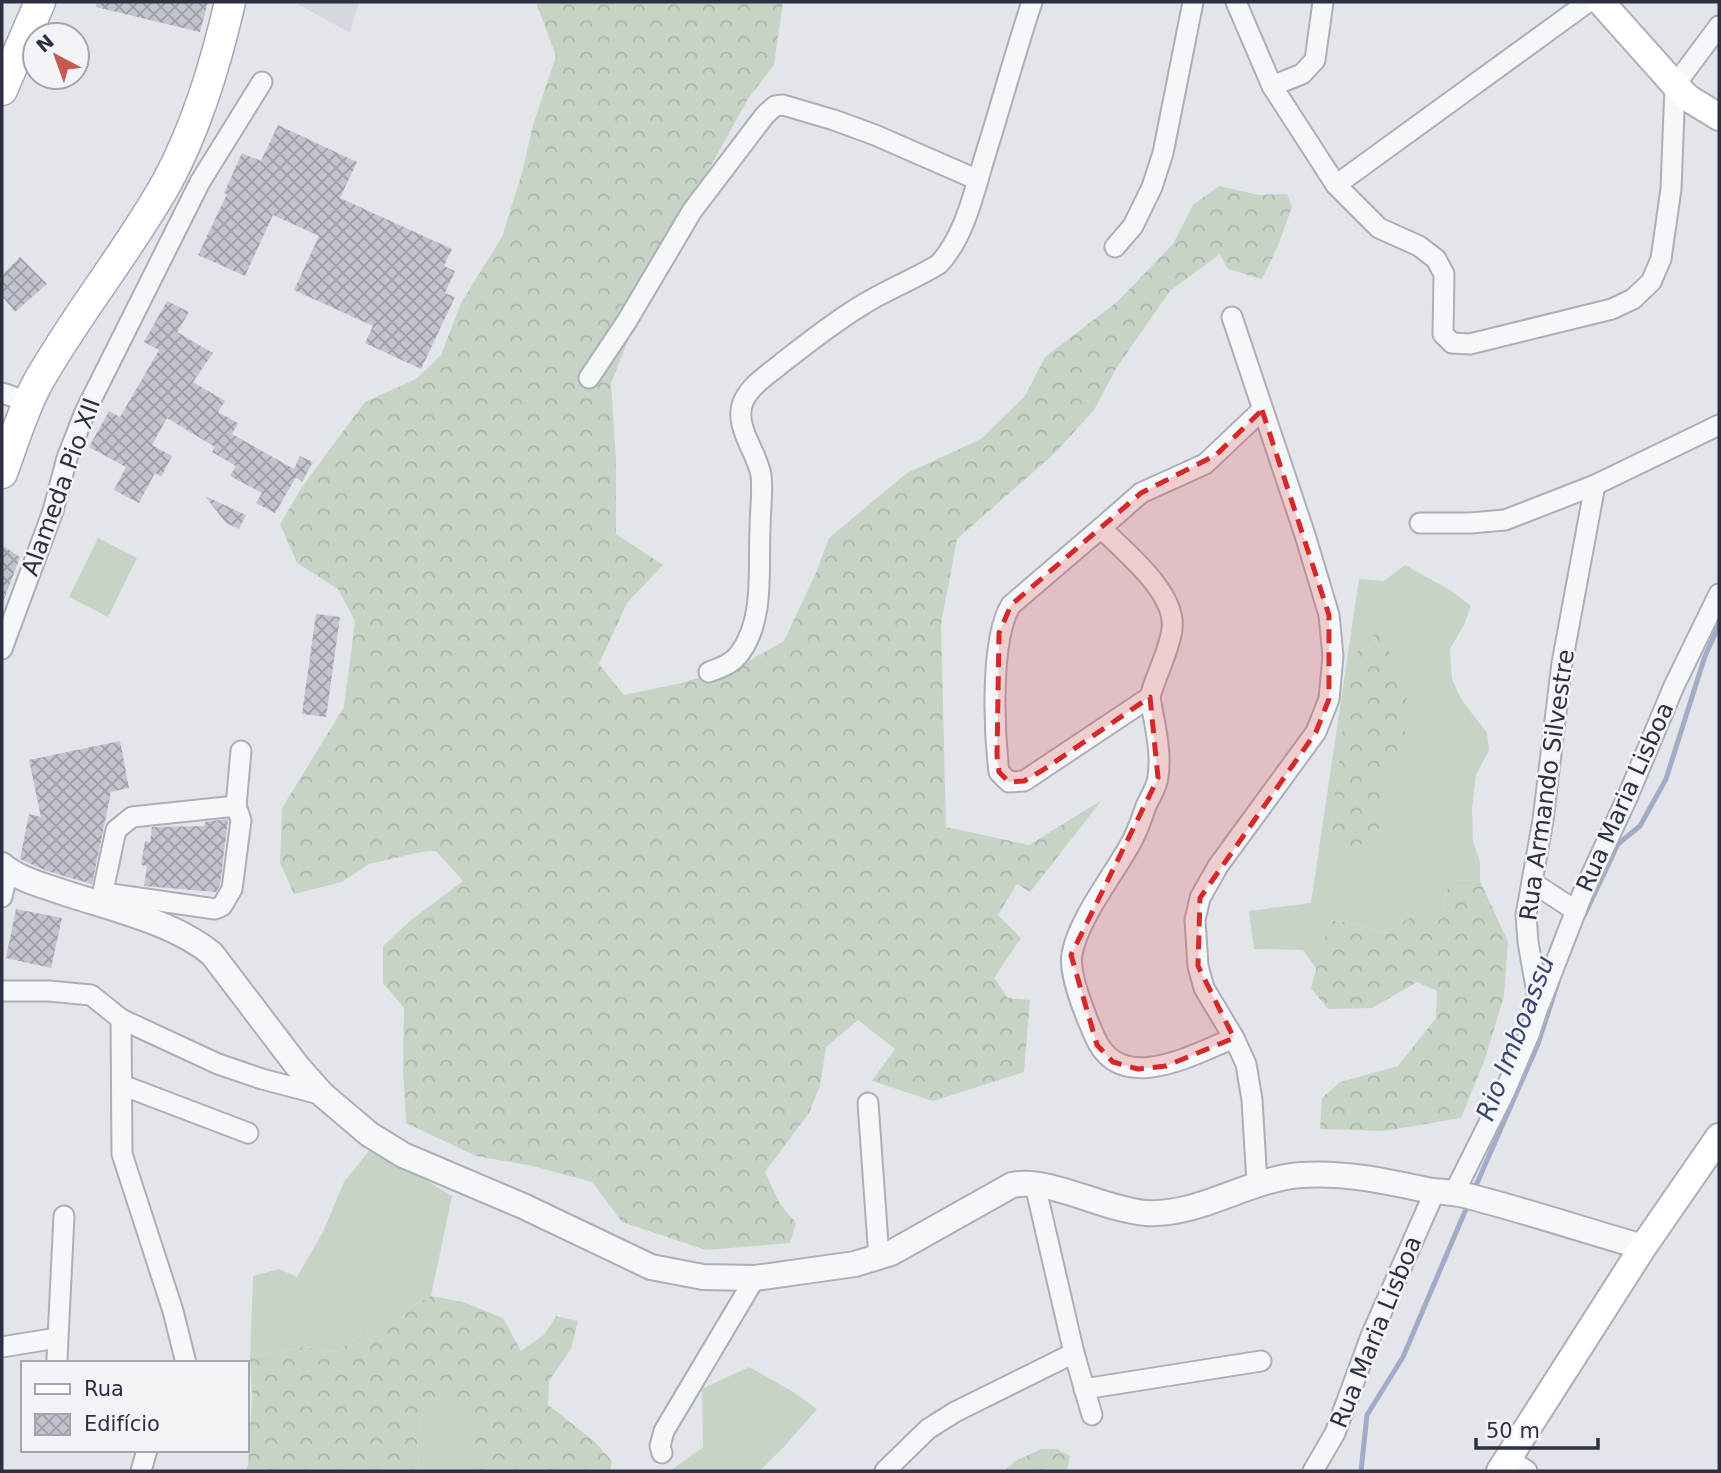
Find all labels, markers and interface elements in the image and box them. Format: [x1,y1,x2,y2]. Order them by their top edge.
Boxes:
north arrow [21,21,91,91]
text: N [32,30,58,57]
street label: Alameda Pio XII [16,394,106,580]
street label: Rua Armando Silvestre [1514,648,1580,922]
street label: Rua Maria Lisboa [1571,698,1679,896]
water label: Rio Imboassu [1470,951,1560,1125]
street label: Rua Maria Lisboa [1325,1232,1427,1432]
legend [21,1361,248,1452]
text: Rua [84,1377,124,1401]
scale bar [1476,1406,1598,1450]
text: Edifício [84,1412,160,1436]
text: 50 m [1486,1419,1540,1443]

